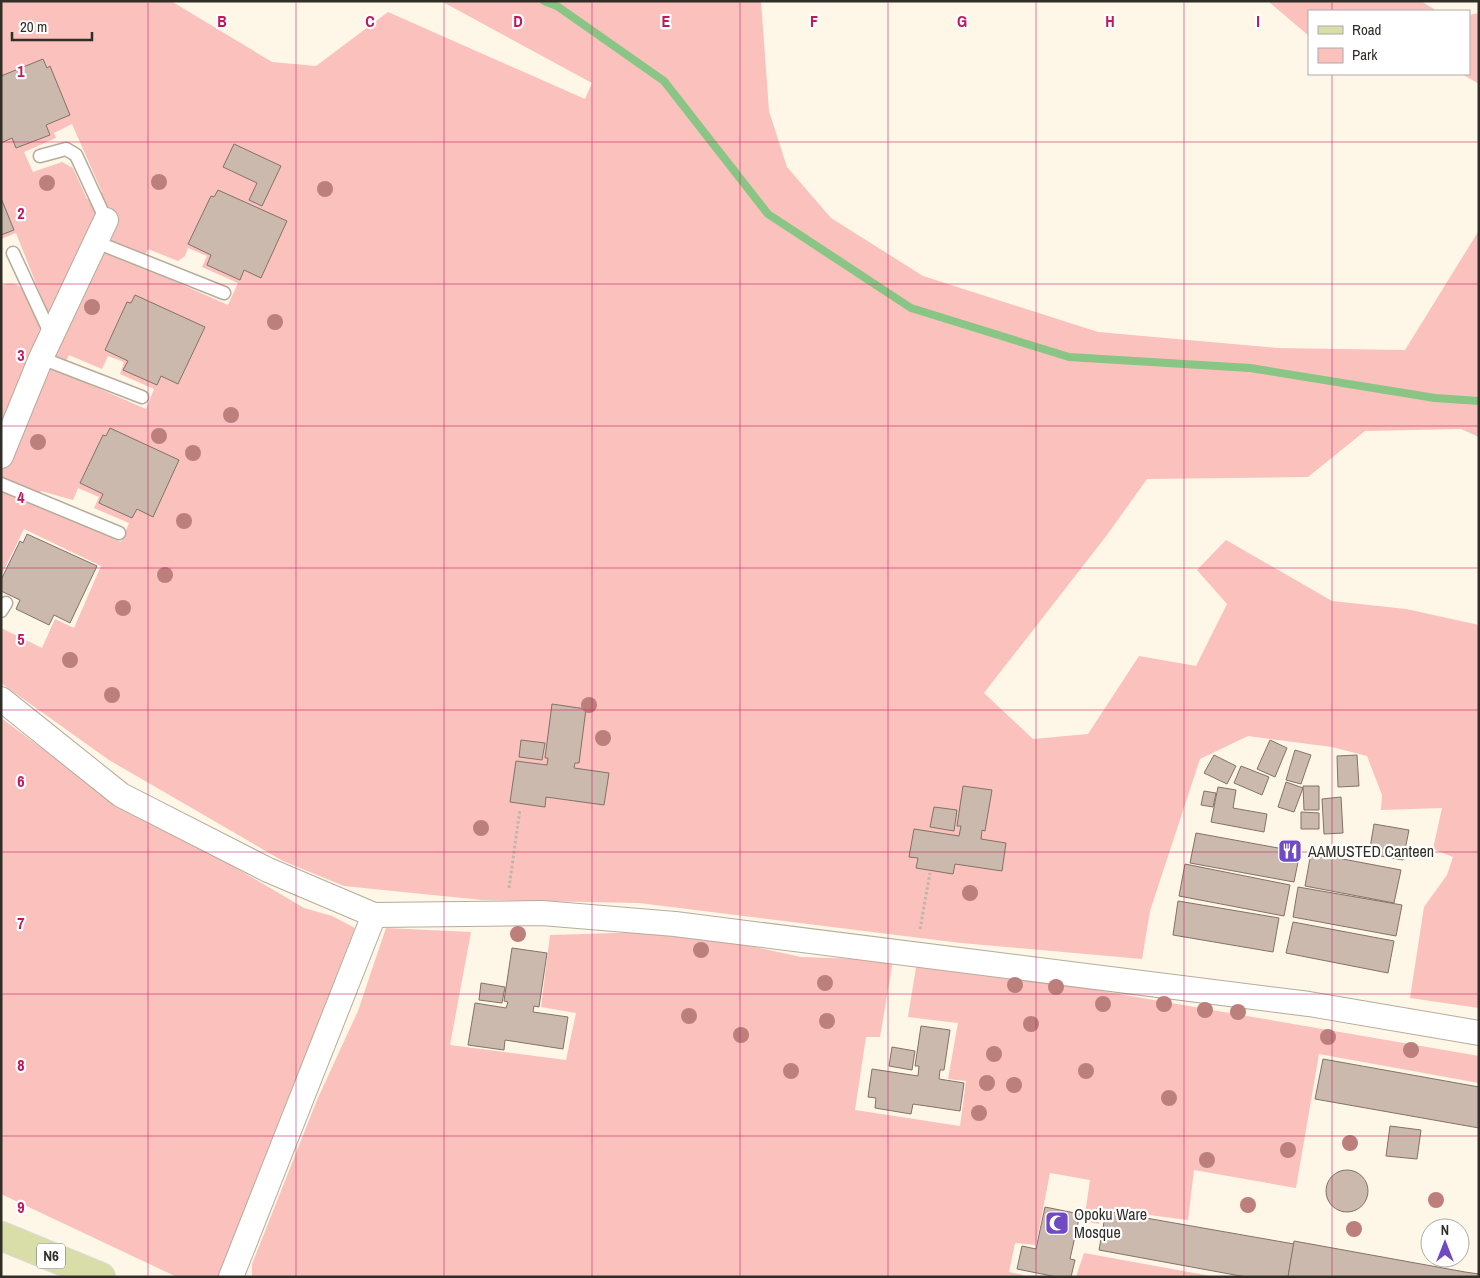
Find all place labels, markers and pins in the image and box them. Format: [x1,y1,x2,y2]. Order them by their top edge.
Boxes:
restaurant icon: AAMUSTED Canteen [1277,838,1303,864]
place label: AAMUSTED Canteen [1307,840,1434,862]
place label: Opoku Ware Mosque [1074,1203,1147,1243]
mosque icon: Opoku Ware Mosque [1044,1210,1070,1236]

